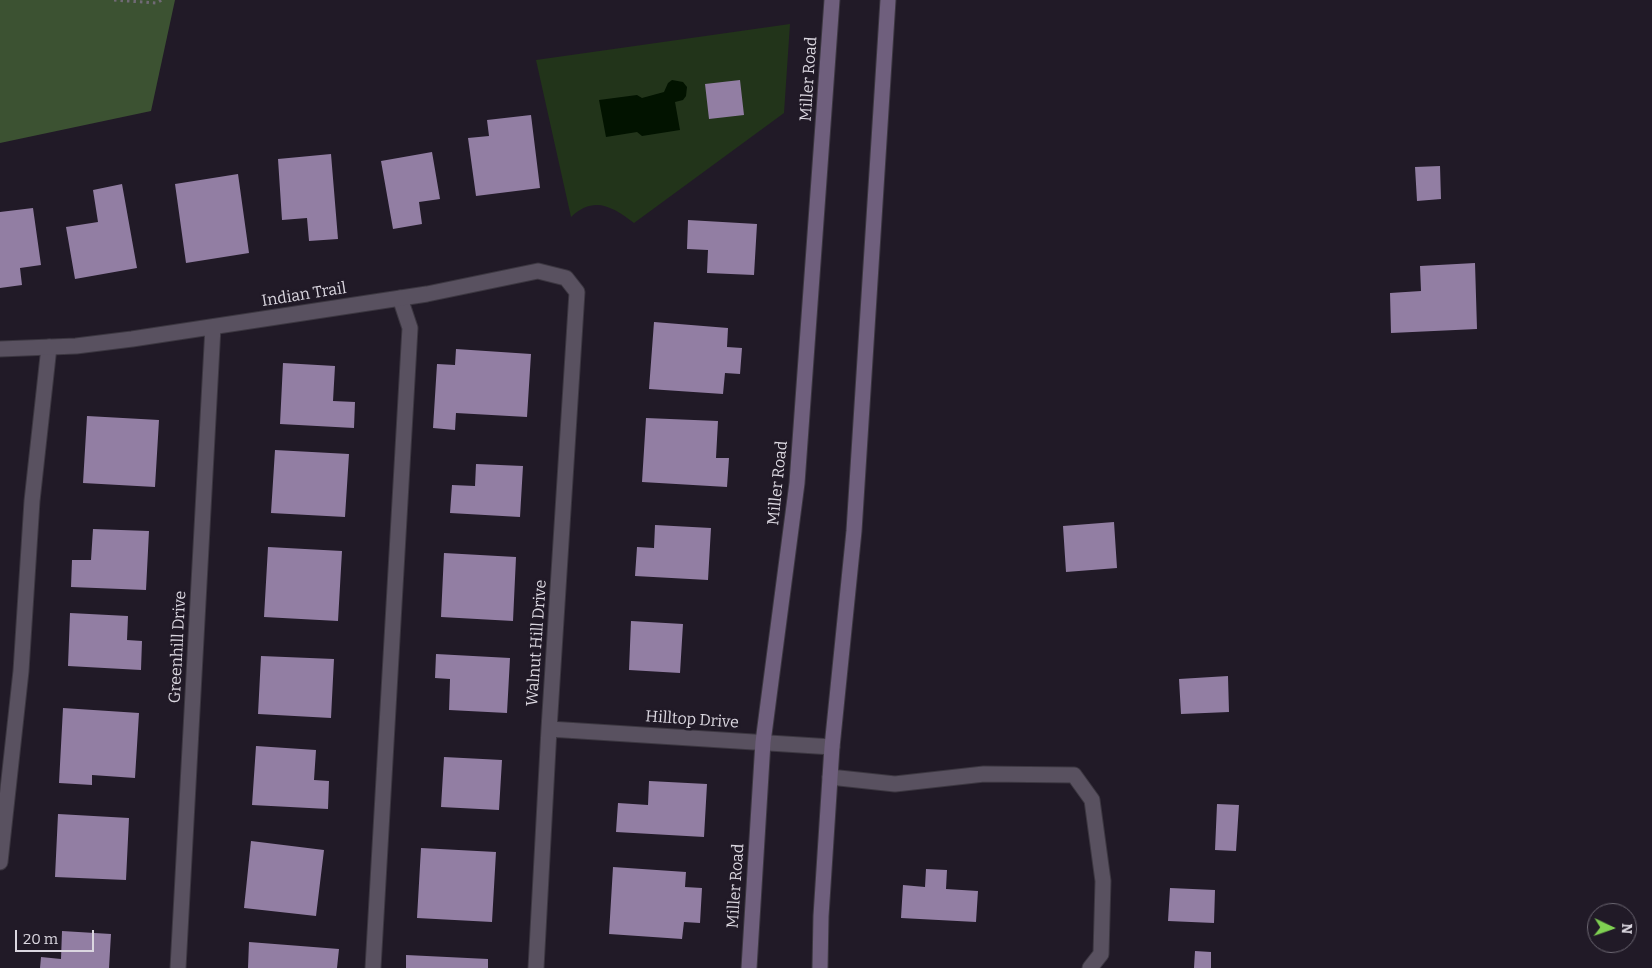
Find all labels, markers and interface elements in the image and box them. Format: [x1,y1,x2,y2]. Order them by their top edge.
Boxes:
street label: Miller Road [796,36,822,122]
street label: Indian Trail [260,279,348,311]
street label: Miller Road [764,440,792,526]
street label: Walnut Hill Drive [523,579,551,707]
street label: Greenhill Drive [165,590,191,704]
street label: Hilltop Drive [645,707,739,733]
street label: Miller Road [723,843,749,929]
north arrow [1587,903,1637,953]
scale bar [18,920,96,952]
text: N [1618,923,1635,935]
text: 20 m [23,930,58,948]

